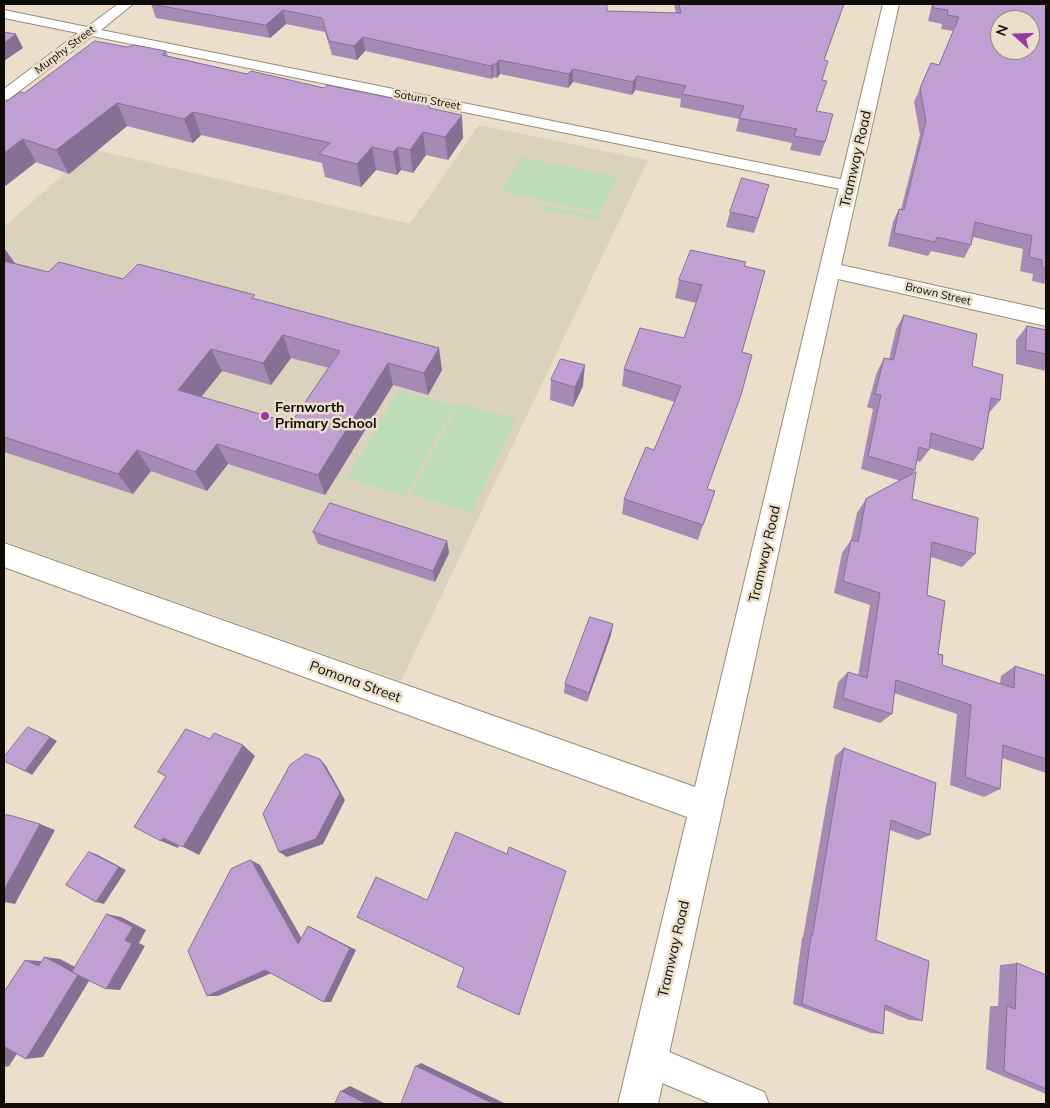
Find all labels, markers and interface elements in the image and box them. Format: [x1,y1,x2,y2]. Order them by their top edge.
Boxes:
north arrow [990,10,1040,60]
text: N [992,22,1012,38]
street label: Murphy Street [32,23,98,77]
street label: Saturn Street [393,87,461,113]
street label: Tramway Road [837,109,875,209]
street label: Brown Street [904,280,972,308]
place label: Fernworth Primary School [275,400,377,432]
marker: Fernworth Primary School [259,410,271,422]
street label: Tramway Road [746,504,784,604]
street label: Pomona Street [307,658,403,706]
street label: Tramway Road [655,899,693,999]

